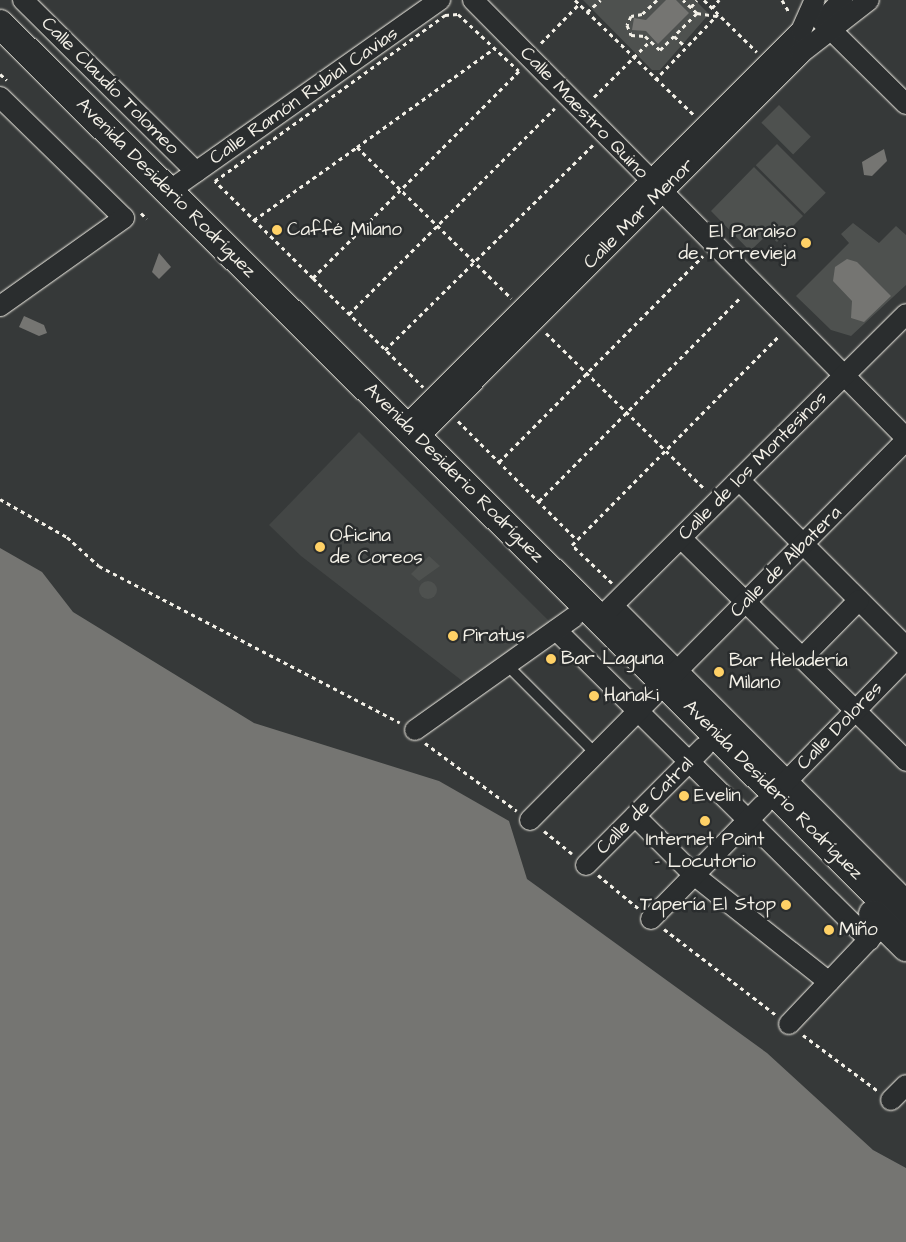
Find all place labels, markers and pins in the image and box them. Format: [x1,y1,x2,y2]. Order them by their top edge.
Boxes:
place label: Caffé Milano [287,219,402,241]
place label: El Paraìso de Torrevieja [679,221,796,265]
marker: Caffé Milano [271,224,283,236]
marker: El Paraìso de Torrevieja [800,237,812,249]
place label: Oficina de Coreos [330,525,423,569]
marker: Oficina de Coreos [314,541,326,553]
place label: Piratus [463,625,525,647]
marker: Piratus [447,630,459,642]
place label: Bar Laguna [561,648,664,670]
place label: Bar Heladería Milano [729,650,848,694]
marker: Bar Laguna [545,653,557,665]
marker: Bar Heladería Milano [713,666,725,678]
place label: Hanaki [604,685,659,707]
marker: Hanaki [588,690,600,702]
place label: Evelin [694,785,741,807]
marker: Evelin [678,790,690,802]
marker: Internet Point - Locutorio [699,815,711,827]
place label: Internet Point - Locutorio [646,829,764,873]
place label: Tapería El Stop [640,894,776,916]
marker: Tapería El Stop [780,899,792,911]
place label: Miño [839,919,878,941]
marker: Miño [823,924,835,936]

